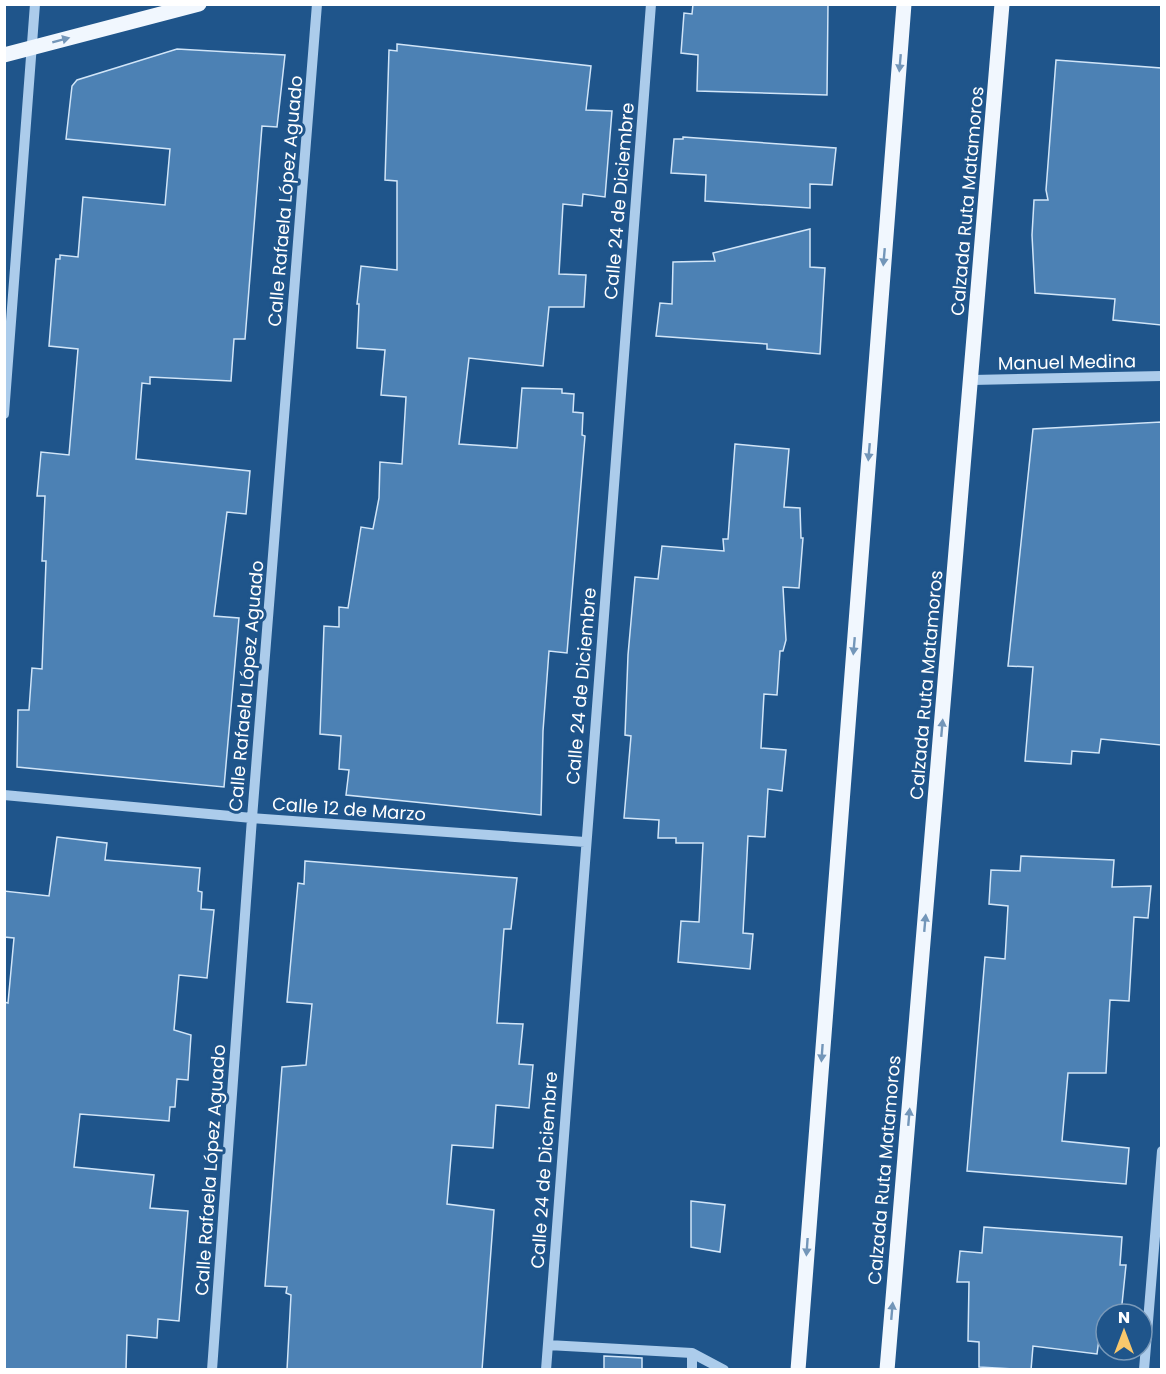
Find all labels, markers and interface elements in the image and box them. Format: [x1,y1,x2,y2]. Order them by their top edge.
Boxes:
one-way arrow [52,35,70,45]
one-way arrow [895,53,905,72]
street label: Calle Rafaela López Aguado [262,74,308,328]
street label: Calzada Ruta Matamoros [945,85,989,317]
street label: Calle 24 de Diciembre [598,101,640,301]
one-way arrow [880,248,889,267]
street label: Manuel Medina [998,348,1136,376]
one-way arrow [864,442,874,461]
street label: Calle Rafaela López Aguado [223,559,269,813]
street label: Calzada Ruta Matamoros [904,569,948,801]
street label: Calle 24 de Diciembre [560,586,602,786]
one-way arrow [849,637,858,656]
one-way arrow [937,719,947,738]
street label: Calle 12 de Marzo [271,791,427,827]
one-way arrow [920,913,930,932]
street label: Calle Rafaela López Aguado [189,1043,231,1297]
one-way arrow [817,1043,826,1062]
street label: Calzada Ruta Matamoros [862,1054,906,1286]
street label: Calle 24 de Diciembre [525,1070,563,1270]
one-way arrow [904,1107,913,1126]
one-way arrow [802,1238,812,1257]
one-way arrow [887,1302,897,1321]
north arrow [1094,1302,1154,1362]
text: N [1118,1306,1130,1329]

